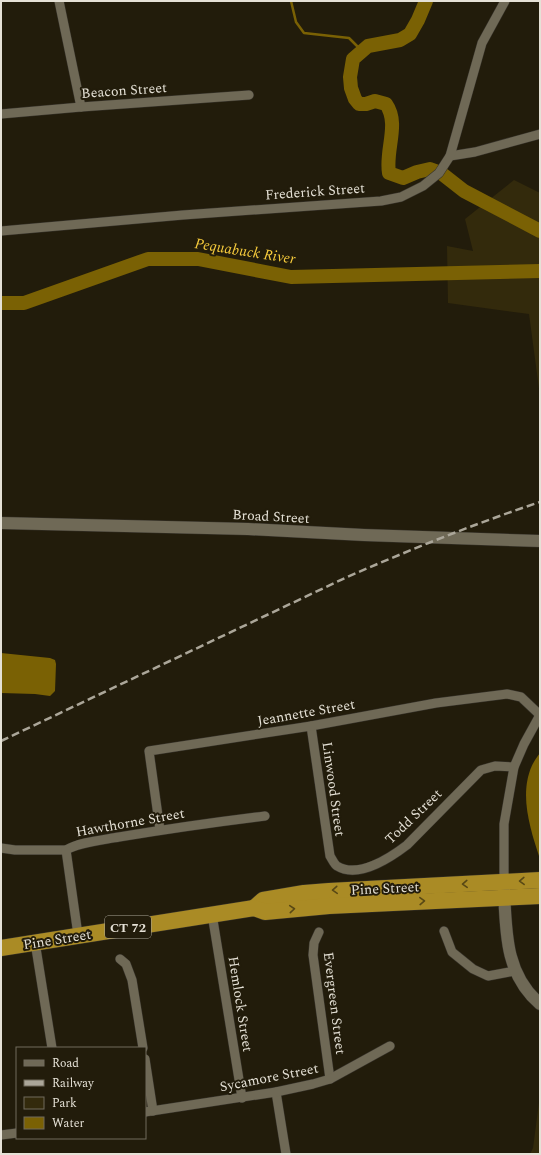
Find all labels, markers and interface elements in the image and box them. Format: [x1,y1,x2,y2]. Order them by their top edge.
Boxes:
street label: Beacon Street [81,77,168,104]
street label: Frederick Street [265,178,366,205]
water label: Pequabuck River [193,232,298,271]
street label: Broad Street [232,504,310,529]
street label: Jeannette Street [256,694,357,731]
street label: Linwood Street [316,741,351,838]
street label: Todd Street [380,784,447,849]
street label: Hawthorne Street [74,803,186,842]
street label: Pine Street [350,876,420,901]
one-way arrow [519,877,525,885]
one-way arrow [462,879,468,888]
one-way arrow [332,886,338,895]
one-way arrow [419,897,425,906]
one-way arrow [289,905,295,914]
road number: CT 72 [105,916,151,938]
street label: Pine Street [22,924,93,955]
street label: Evergreen Street [318,951,351,1056]
street label: Hemlock Street [223,955,258,1053]
legend [16,1047,146,1139]
text: Road [52,1054,79,1073]
street label: Sycamore Street [218,1058,320,1097]
text: Railway [52,1074,95,1093]
text: Park [52,1094,77,1113]
text: Water [52,1114,84,1133]

